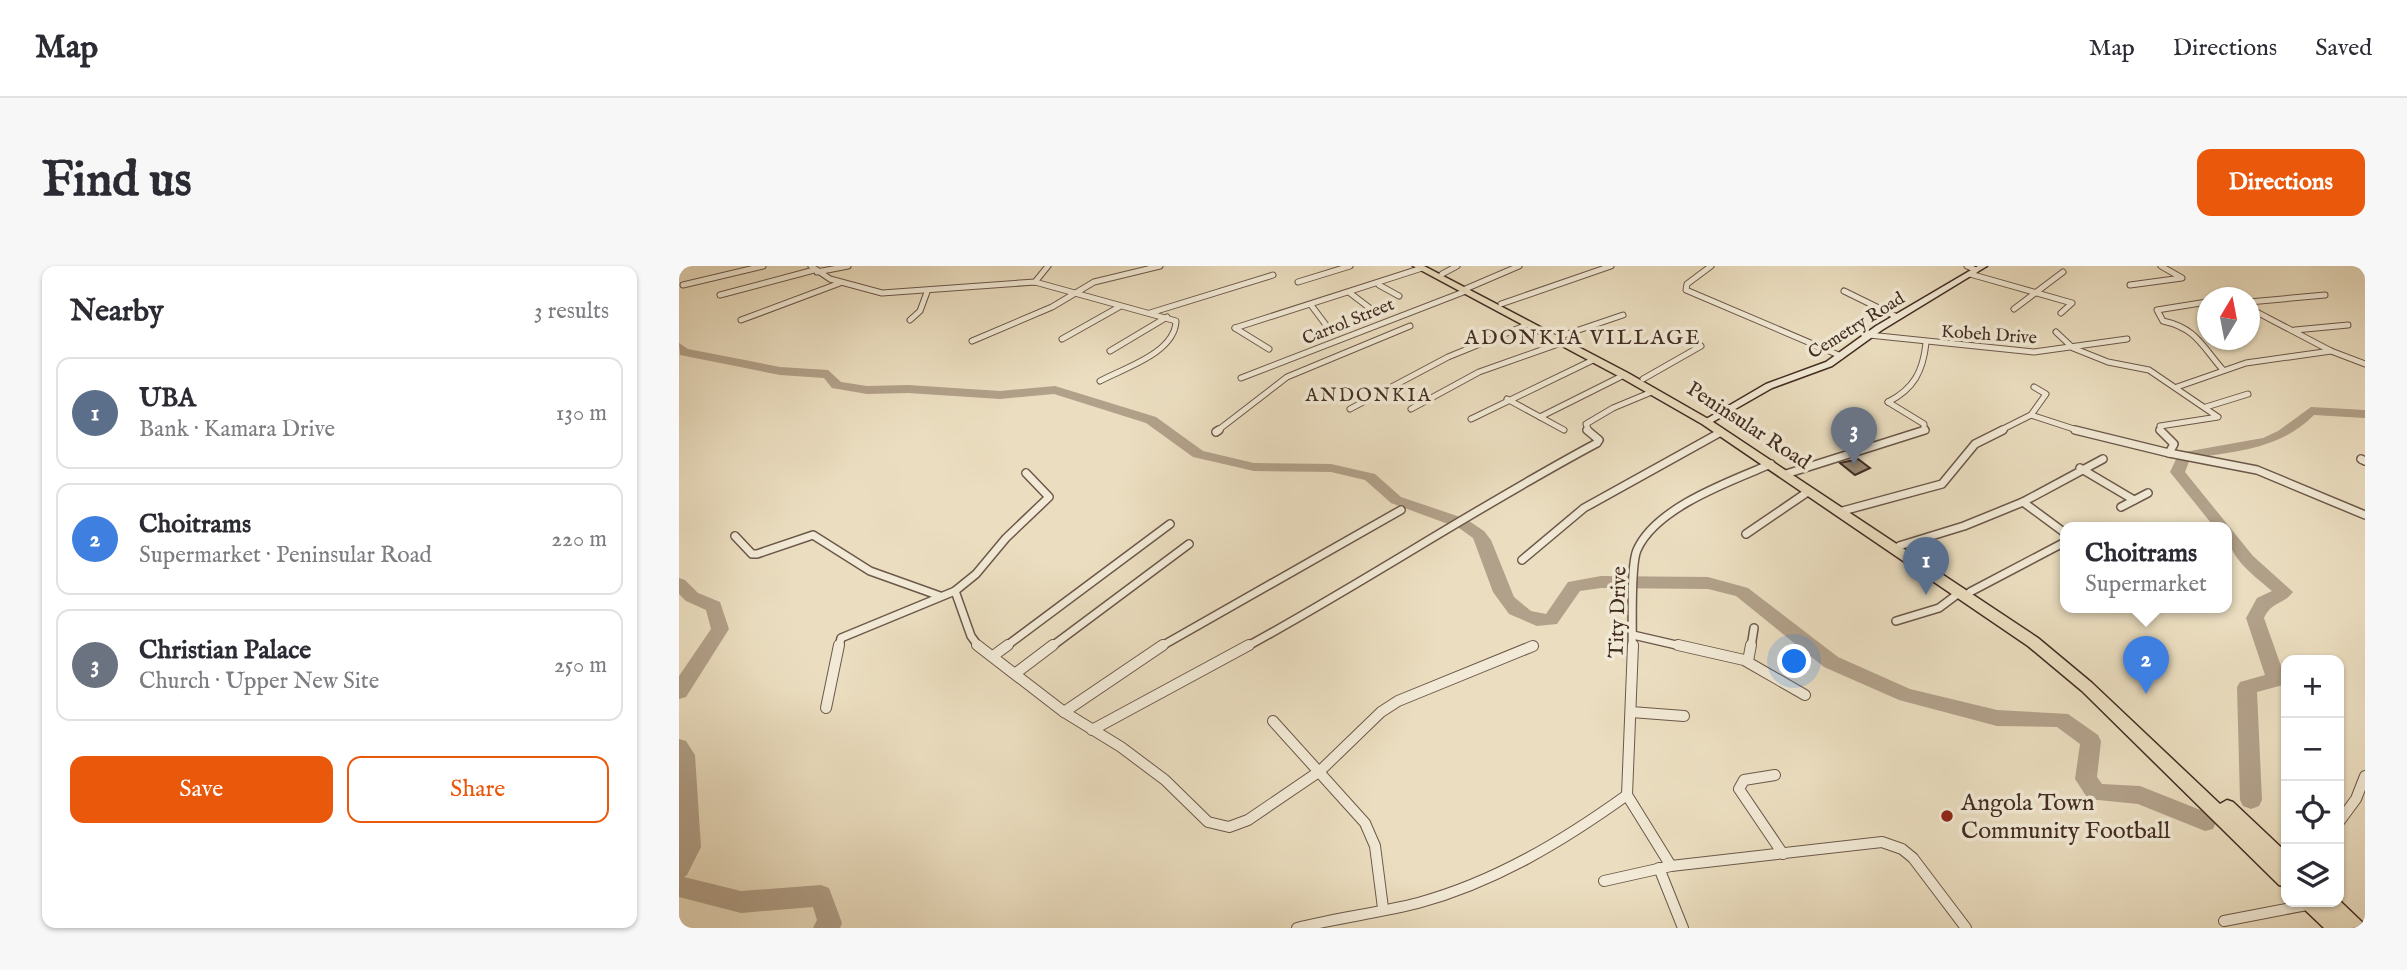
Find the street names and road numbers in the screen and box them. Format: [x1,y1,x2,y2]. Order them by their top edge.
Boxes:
street label: Cemetry Road [1804,287,1910,365]
street label: Carrol Street [1299,294,1398,351]
street label: Kobeh Drive [1940,321,2038,350]
street label: Peninsular Road [1681,376,1816,477]
street label: Tity Drive [1603,565,1634,658]

